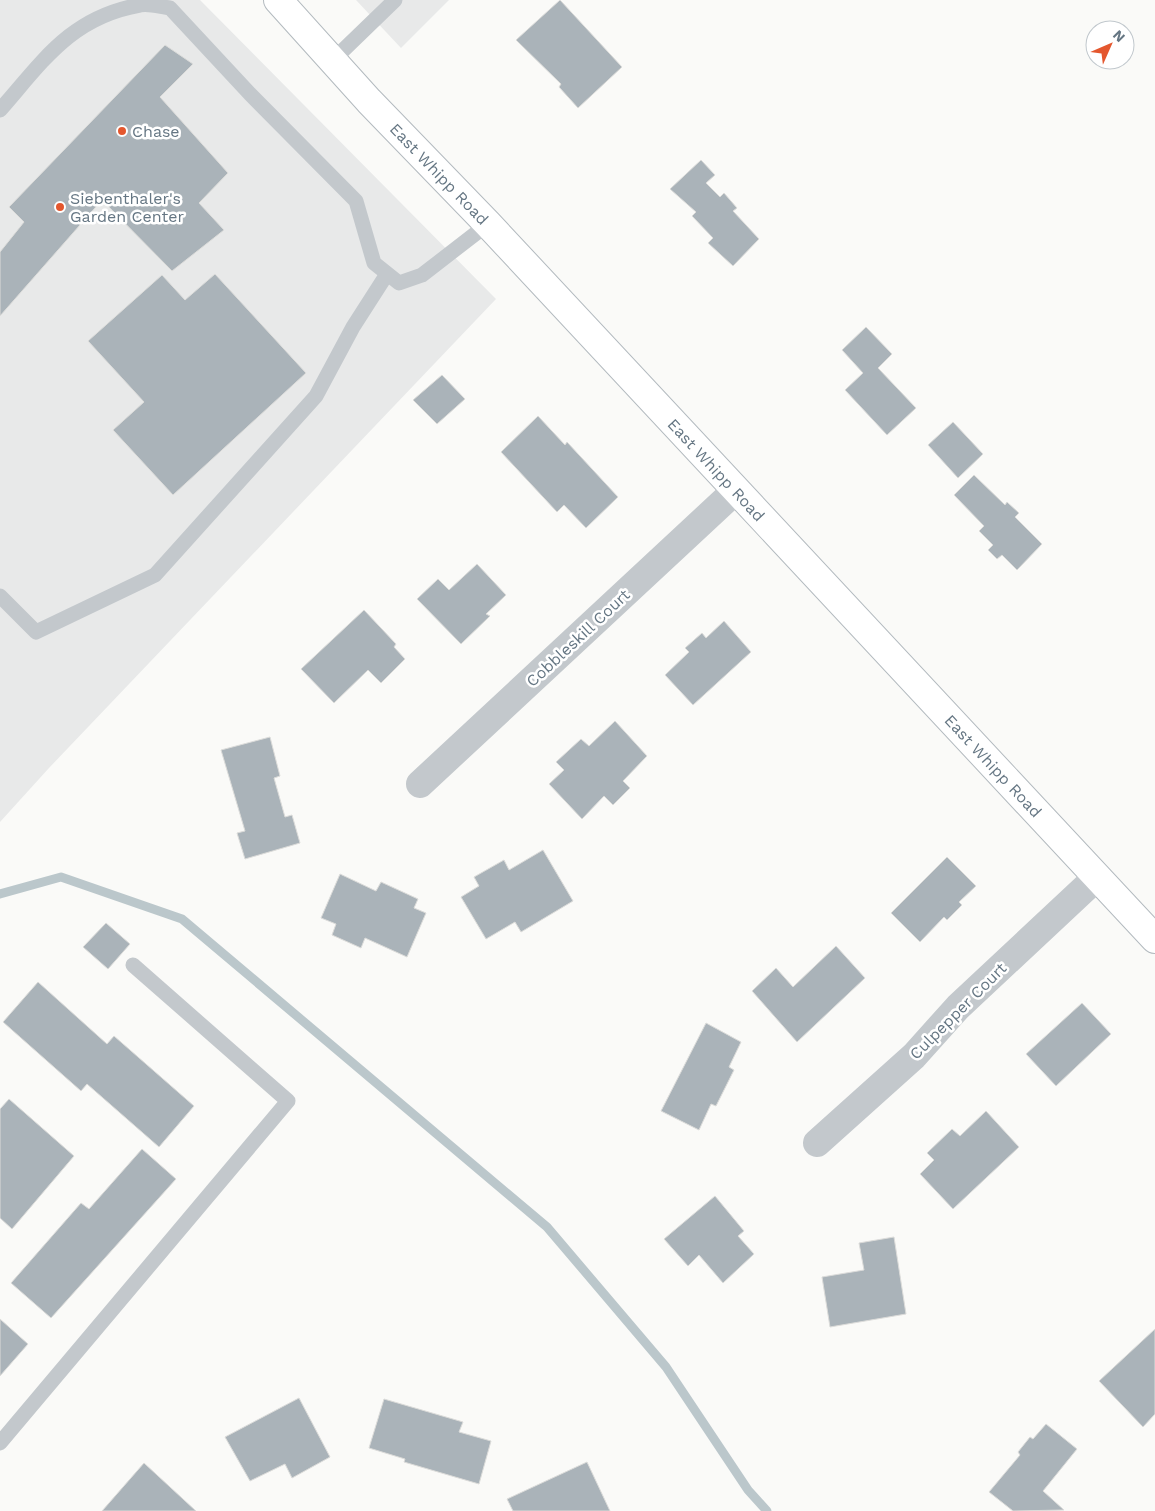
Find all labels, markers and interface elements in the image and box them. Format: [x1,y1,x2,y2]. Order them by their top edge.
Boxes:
north arrow [1085,20,1135,70]
text: N [1110,26,1129,45]
street label: East Whipp Road [386,119,492,229]
place label: Chase [132,122,180,141]
marker: Chase [116,125,128,137]
place label: Siebenthaler's Garden Center [70,189,184,226]
marker: Siebenthaler's Garden Center [54,201,66,213]
street label: East Whipp Road [663,415,769,525]
street label: Cobbleskill Court [522,585,634,691]
street label: East Whipp Road [940,711,1046,821]
street label: Culpepper Court [906,958,1011,1063]

